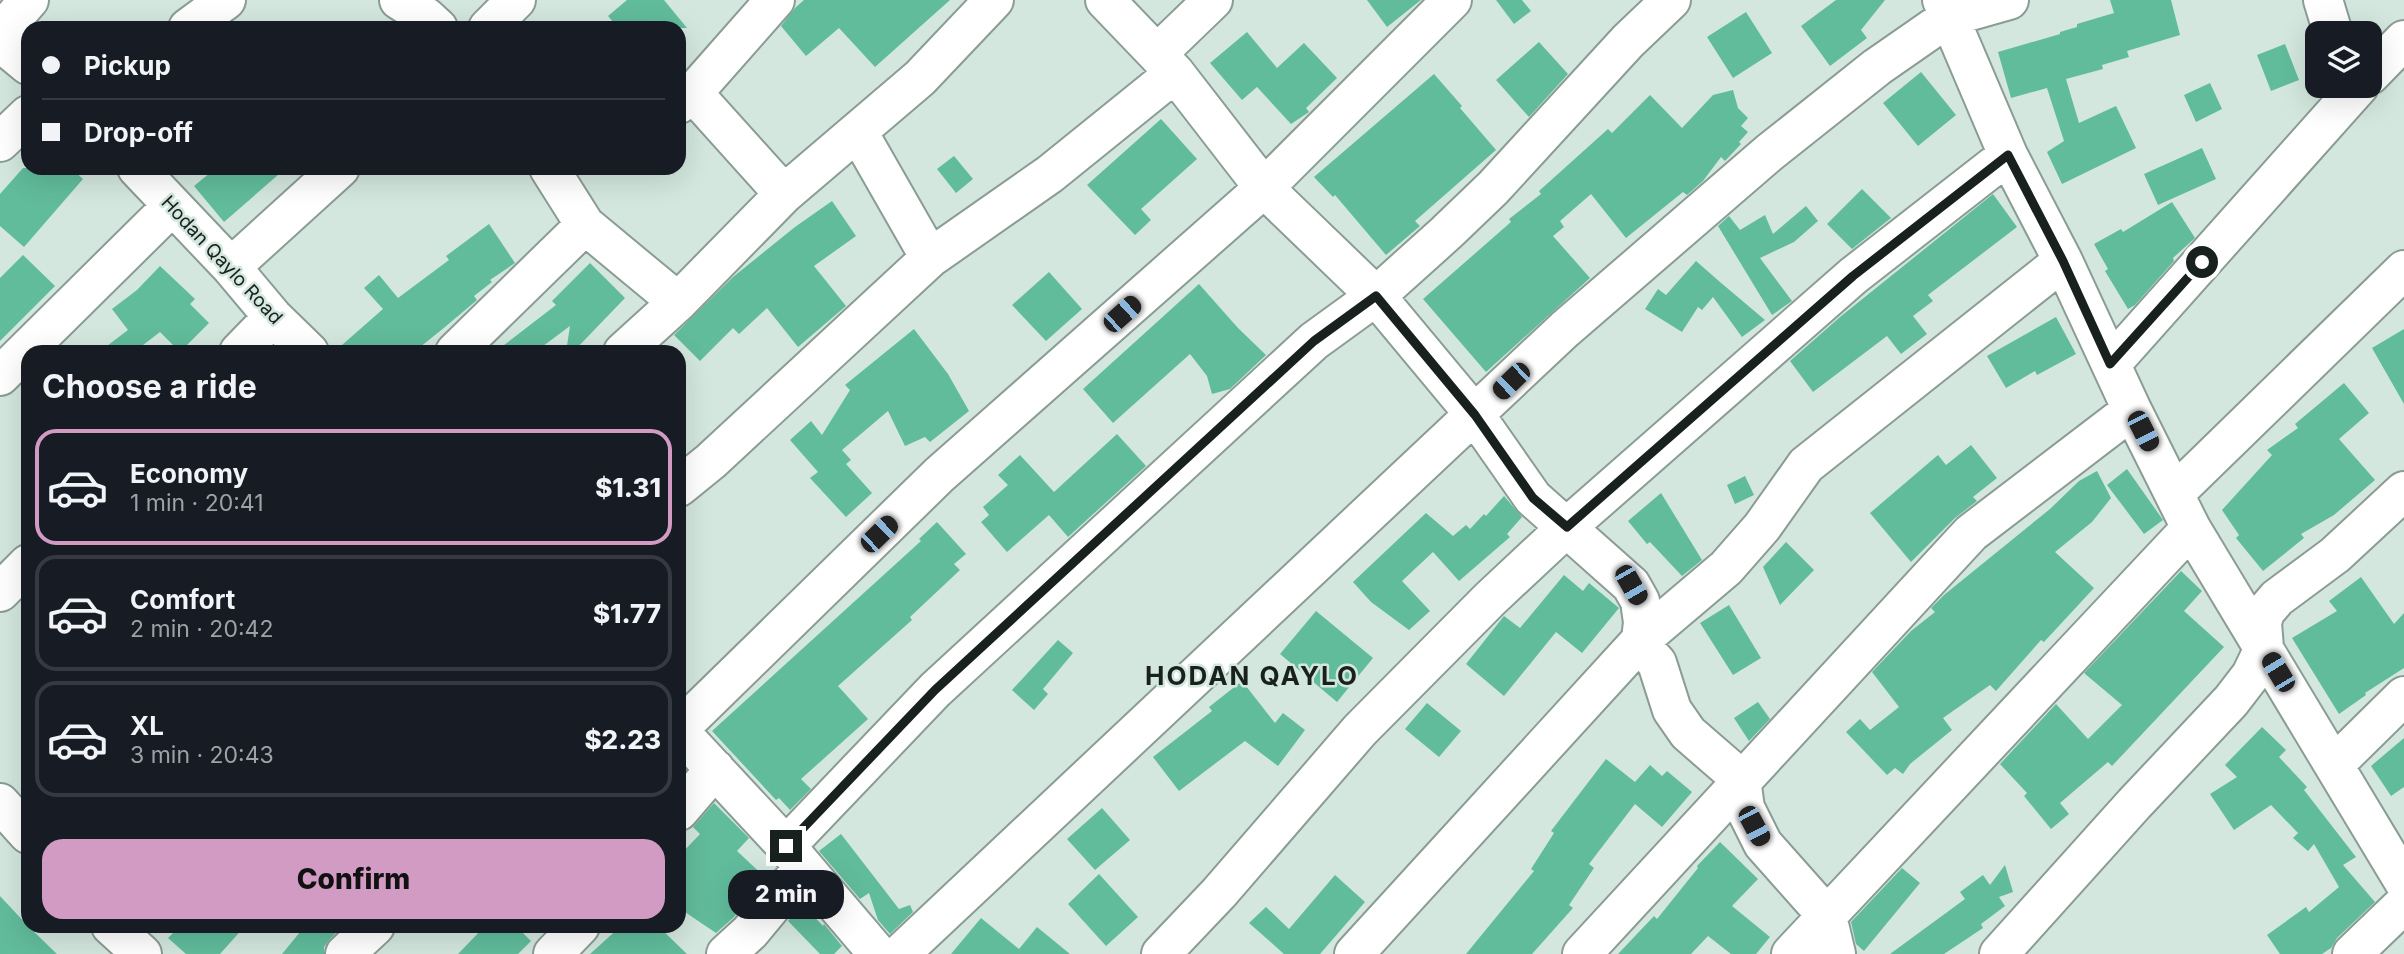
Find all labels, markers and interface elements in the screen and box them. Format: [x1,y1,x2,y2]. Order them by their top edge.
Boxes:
map controls [2305,21,2382,98]
button: layers [2305,21,2382,98]
text: Pickup [84,50,171,81]
text: Drop-off [84,117,193,148]
street label: Hodan Qaylo Road [157,191,287,329]
route start [2186,246,2218,278]
car [1100,292,1145,336]
car [1489,359,1534,403]
text: Choose a ride [42,367,257,406]
car [2125,408,2162,454]
icon: car [46,456,109,519]
text: Economy [130,458,248,489]
text: $1.31 [595,472,661,503]
text: 1 min · 20:41 [130,489,264,517]
car [857,512,902,556]
car [1612,562,1651,608]
icon: car [46,582,109,645]
text: Comfort [130,584,235,615]
text: $1.77 [593,598,661,629]
text: 2 min · 20:42 [130,615,273,643]
car [2259,649,2298,695]
district label: HODAN QAYLO [1145,660,1359,691]
icon: car [46,708,109,771]
text: XL [130,710,164,741]
text: $2.23 [584,724,661,755]
text: 3 min · 20:43 [130,741,274,769]
car [1735,803,1774,849]
route end [770,830,802,862]
button: Confirm [42,839,665,919]
callout: 2 min [728,870,844,920]
text: 2 min [755,880,817,908]

